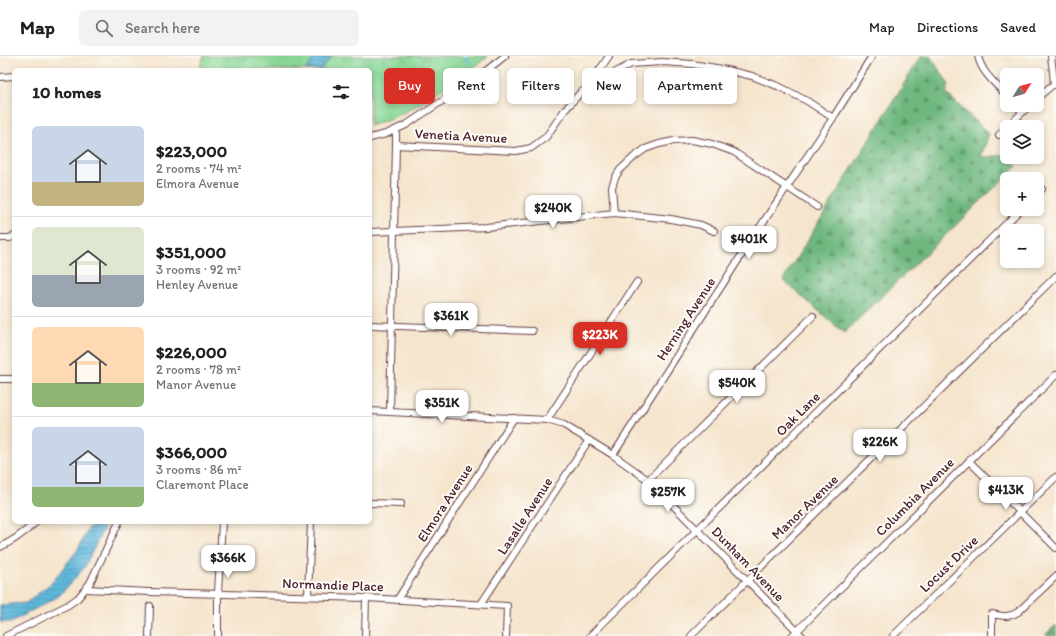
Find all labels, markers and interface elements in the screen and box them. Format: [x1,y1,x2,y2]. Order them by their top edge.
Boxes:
search box [79,10,359,46]
text: Map [20,16,55,39]
icon: search [93,17,115,39]
text: Search here [125,19,200,37]
text: Map [869,19,895,36]
text: Directions [917,19,978,36]
text: Saved [1000,19,1036,36]
chip: Buy [384,68,435,104]
chip: Rent [443,68,499,104]
chip: Filters [507,68,574,104]
chip: New [582,68,636,104]
chip: Apartment [644,68,737,104]
north arrow [1000,68,1044,112]
map controls [1000,68,1044,268]
icon: filters [330,81,352,103]
text: 10 homes [32,82,101,102]
button: layers [1000,120,1044,164]
street label: Venetia Avenue [414,125,508,147]
text: $223,000 [156,141,227,161]
icon: home [64,142,112,190]
text: 2 rooms · 74 m² [156,161,242,176]
button: + [1000,172,1044,216]
text: Elmora Avenue [156,176,239,191]
pin: $240K [525,195,581,229]
text: $240K [534,200,572,215]
button: − [1000,224,1044,268]
pin: $401K [721,226,777,260]
text: $401K [731,231,767,246]
text: $351,000 [156,242,226,262]
icon: home [64,243,112,291]
text: 3 rooms · 92 m² [156,262,241,277]
street label: Herning Avenue [653,274,719,364]
text: Henley Avenue [156,277,238,292]
pin: $361K [423,303,479,337]
text: $361K [434,308,468,323]
pin: $223K [572,322,628,356]
text: $223K [582,327,618,342]
text: $226,000 [156,342,227,362]
icon: home [64,343,112,391]
text: 2 rooms · 78 m² [156,362,241,377]
pin: $540K [709,370,765,404]
text: $540K [718,375,756,390]
text: Manor Avenue [156,377,236,392]
street label: Oak Lane [772,388,824,440]
pin: $351K [414,390,470,424]
text: $351K [425,395,459,410]
pin: $226K [852,429,908,463]
text: $226K [862,434,898,449]
text: $366,000 [156,442,227,462]
icon: home [64,443,112,491]
street label: Columbia Avenue [872,454,958,540]
street label: Elmora Avenue [413,461,477,545]
text: 3 rooms · 86 m² [156,462,242,477]
street label: Manor Avenue [768,471,842,543]
street label: Lasalle Avenue [494,474,557,558]
text: Claremont Place [156,477,249,492]
pin: $413K [978,477,1034,511]
pin: $257K [640,479,696,513]
text: $413K [988,482,1024,497]
text: $257K [650,484,686,499]
street label: Dunham Avenue [708,523,788,605]
street label: Locust Drive [916,532,982,596]
pin: $366K [200,545,256,579]
text: $366K [210,550,246,565]
street label: Normandie Place [282,575,384,595]

